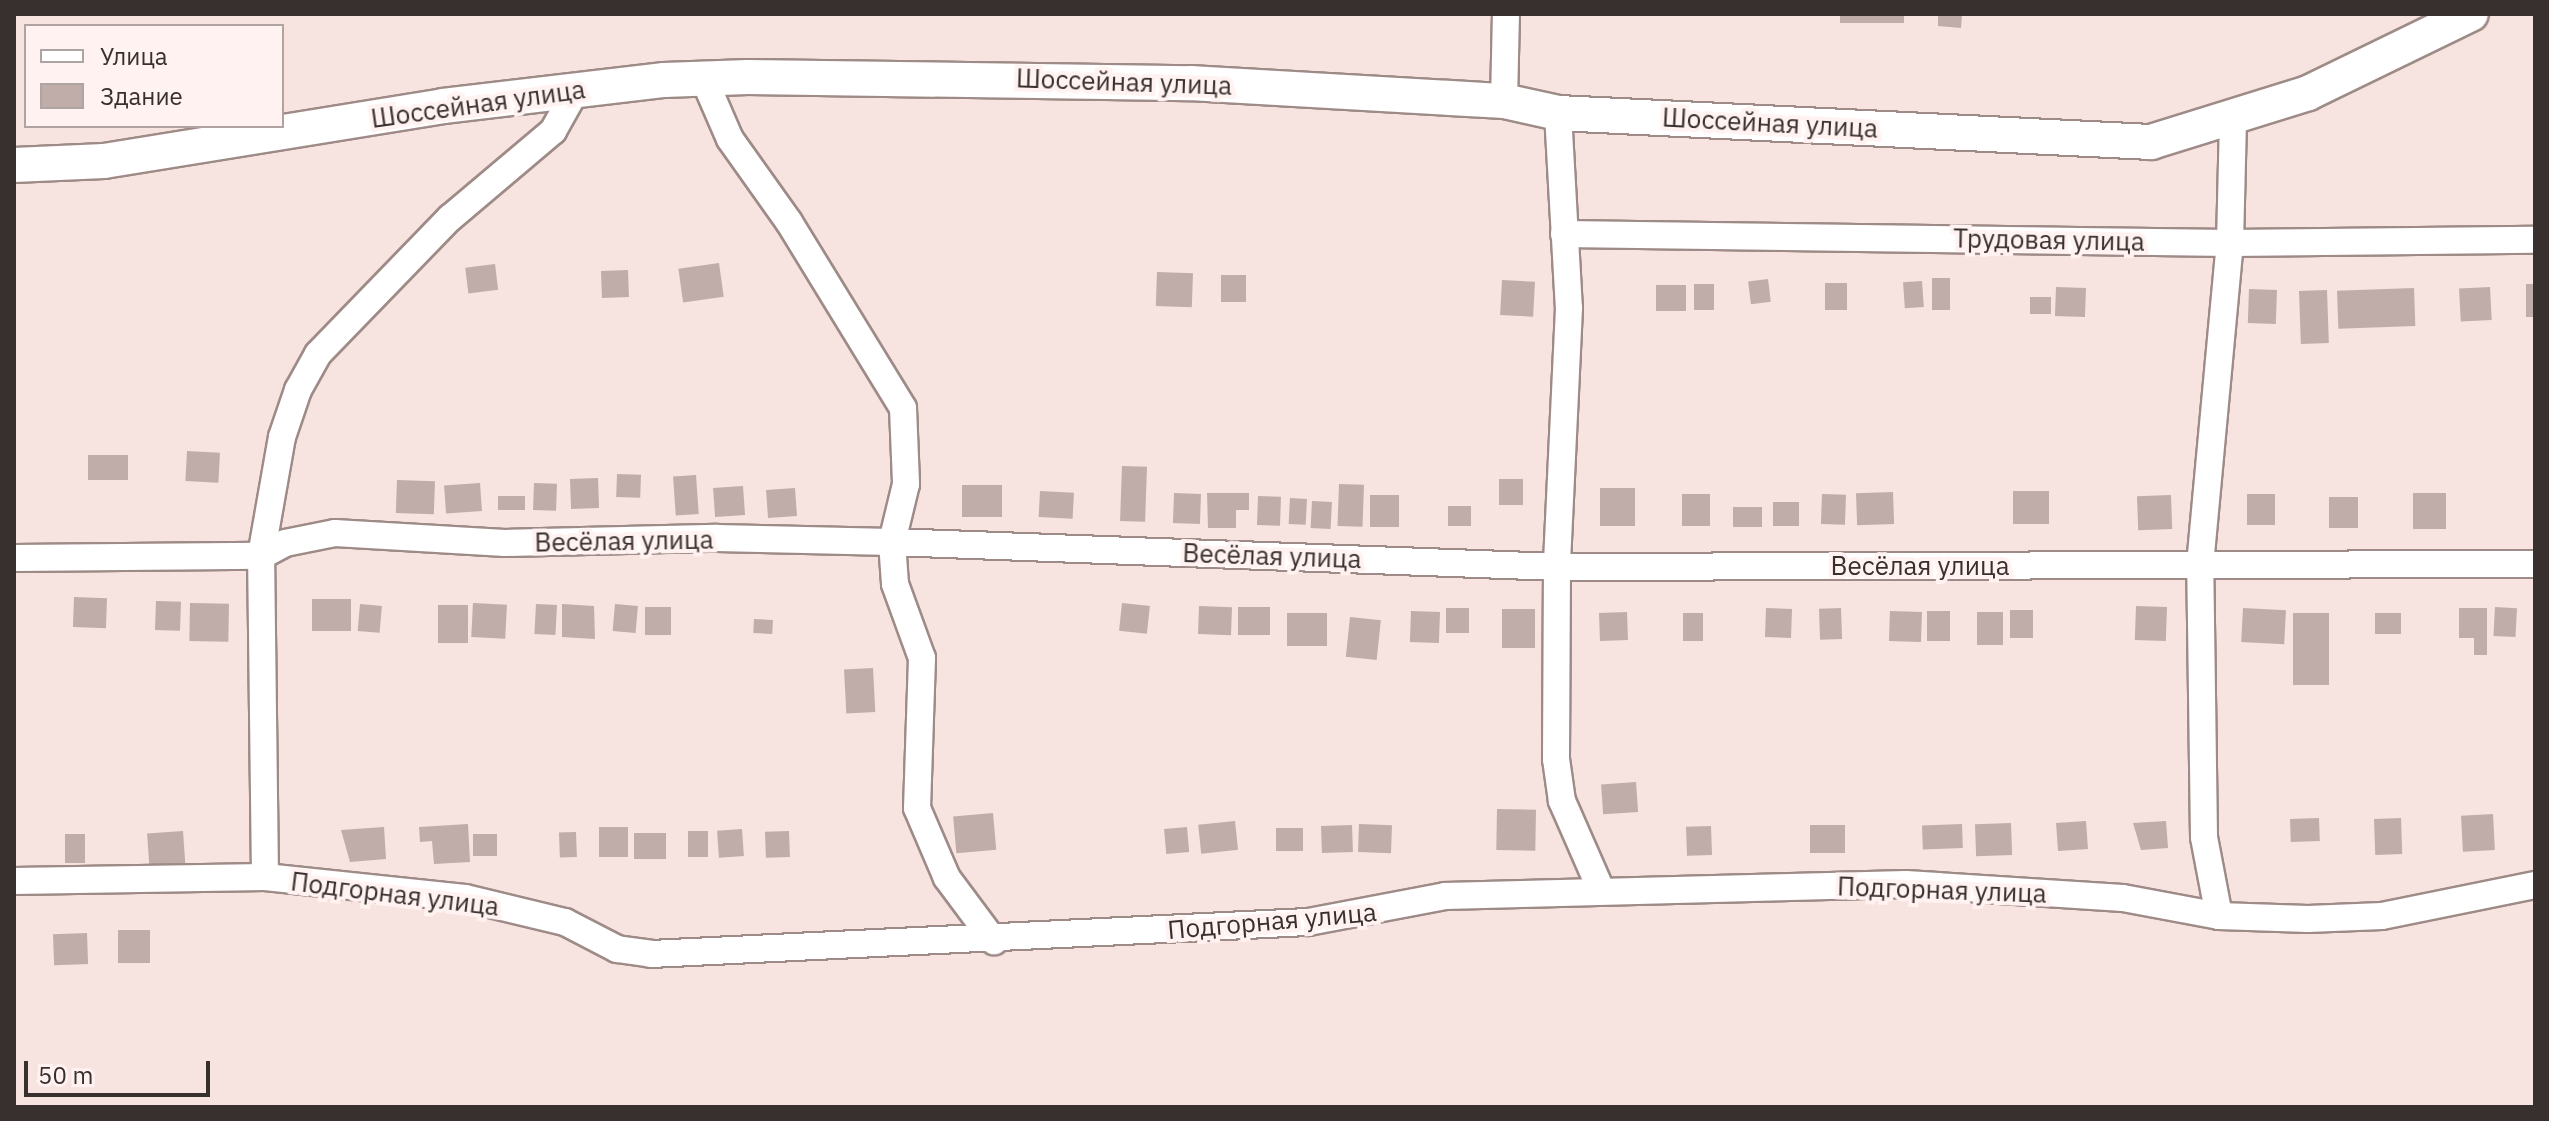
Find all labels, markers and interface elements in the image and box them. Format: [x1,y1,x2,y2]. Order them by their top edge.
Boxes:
legend [24,24,284,128]
text: Улица [100,40,168,72]
street label: Шоссейная улица [1015,63,1233,101]
street label: Шоссейная улица [369,74,587,134]
text: Здание [100,80,183,112]
street label: Шоссейная улица [1661,102,1879,144]
street label: Трудовая улица [1953,223,2145,257]
street label: Весёлая улица [534,524,714,558]
street label: Весёлая улица [1182,537,1362,575]
street label: Весёлая улица [1830,550,2010,582]
street label: Подгорная улица [289,866,501,922]
street label: Подгорная улица [1837,871,2047,909]
street label: Подгорная улица [1166,896,1378,946]
scale bar [28,1045,214,1095]
text: 50 m [38,1059,93,1091]

